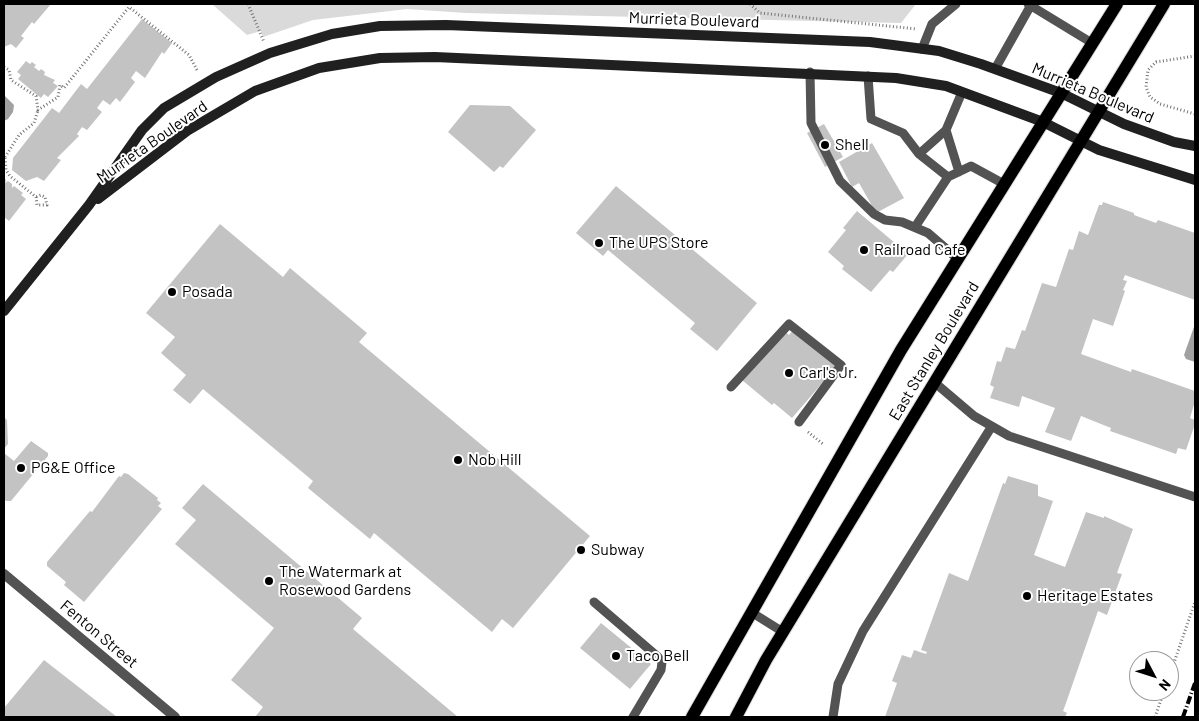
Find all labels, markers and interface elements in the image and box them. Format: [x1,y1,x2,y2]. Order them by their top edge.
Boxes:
street label: Murrieta Boulevard [628,8,760,32]
street label: Murrieta Boulevard [1029,59,1157,127]
street label: Murrieta Boulevard [93,97,211,187]
place label: Shell [835,135,869,155]
marker: Shell [819,139,831,151]
place label: The UPS Store [609,233,709,253]
marker: The UPS Store [593,237,605,249]
place label: Railroad Cafe [874,240,965,260]
marker: Railroad Cafe [858,244,870,256]
street label: East Stanley Boulevard [885,278,983,424]
place label: Posada [182,282,233,302]
marker: Posada [166,286,178,298]
place label: Carl's Jr. [799,363,858,383]
marker: Carl's Jr. [783,367,795,379]
place label: Nob Hill [468,450,521,470]
marker: Nob Hill [452,454,464,466]
place label: PG&E Office [31,458,115,478]
marker: PG&E Office [15,462,27,474]
place label: Subway [591,540,644,560]
marker: Subway [575,544,587,556]
place label: The Watermark at Rosewood Gardens [279,562,411,600]
marker: The Watermark at Rosewood Gardens [263,575,275,587]
place label: Heritage Estates [1037,586,1153,606]
marker: Heritage Estates [1021,590,1033,602]
street label: Fenton Street [56,596,142,672]
place label: Taco Bell [626,646,689,666]
marker: Taco Bell [610,650,622,662]
north arrow [1129,651,1179,701]
text: N [1156,676,1175,694]

